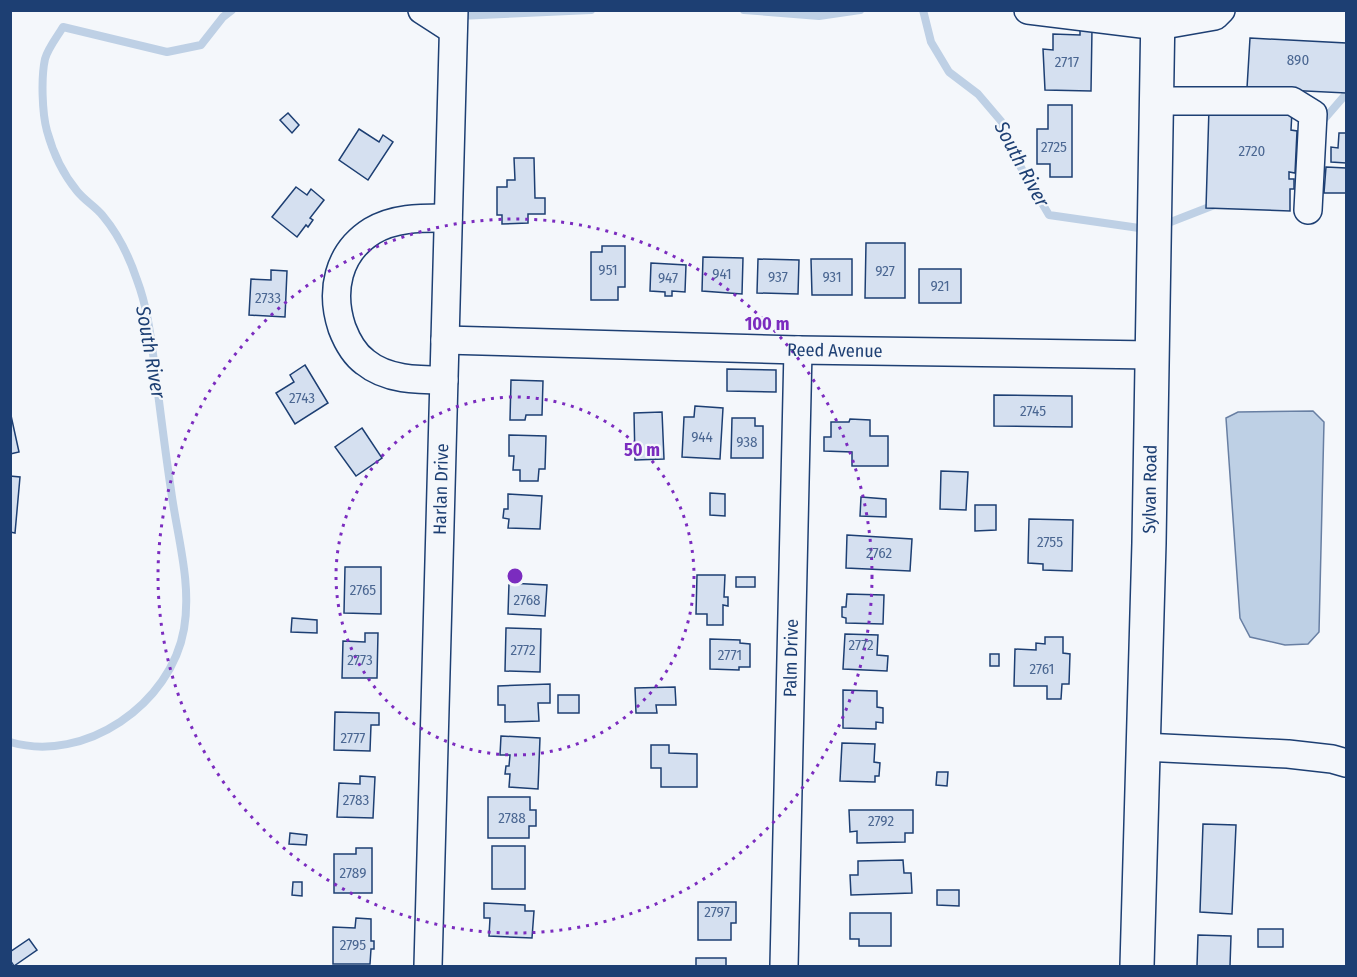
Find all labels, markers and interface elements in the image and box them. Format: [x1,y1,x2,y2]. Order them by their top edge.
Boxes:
house number: 890 [1287,51,1309,69]
house number: 2717 [1055,53,1079,71]
water label: South River [989,116,1055,212]
house number: 2725 [1041,138,1067,156]
house number: 2720 [1239,142,1265,160]
house number: 951 [598,261,618,279]
house number: 927 [875,262,895,280]
house number: 941 [712,265,732,283]
house number: 937 [768,268,788,286]
house number: 931 [822,268,842,286]
house number: 947 [658,269,678,287]
house number: 921 [930,277,950,295]
house number: 2733 [255,289,281,307]
water label: South River [131,303,171,401]
text: 100 m [745,313,789,335]
street label: Reed Avenue [787,339,883,362]
house number: 2743 [289,389,315,407]
house number: 2745 [1020,402,1046,420]
house number: 944 [691,428,713,446]
house number: 938 [736,433,758,451]
text: 50 m [624,439,660,461]
street label: Harlan Drive [429,443,453,535]
street label: Sylvan Road [1138,444,1162,534]
house number: 2755 [1037,533,1063,551]
house number: 2762 [866,544,892,562]
centre of rings [505,566,525,586]
house number: 2765 [350,581,376,599]
house number: 2768 [513,591,541,609]
street label: Palm Drive [779,619,803,697]
house number: 2772 [848,636,874,654]
house number: 2772 [510,641,536,659]
house number: 2771 [718,646,742,664]
house number: 2773 [347,651,373,669]
house number: 2761 [1030,660,1054,678]
house number: 2777 [341,729,365,747]
house number: 2783 [343,791,370,809]
house number: 2788 [498,809,526,827]
house number: 2792 [868,812,894,830]
house number: 2789 [340,864,366,882]
house number: 2797 [704,903,730,921]
house number: 2795 [340,936,366,954]

